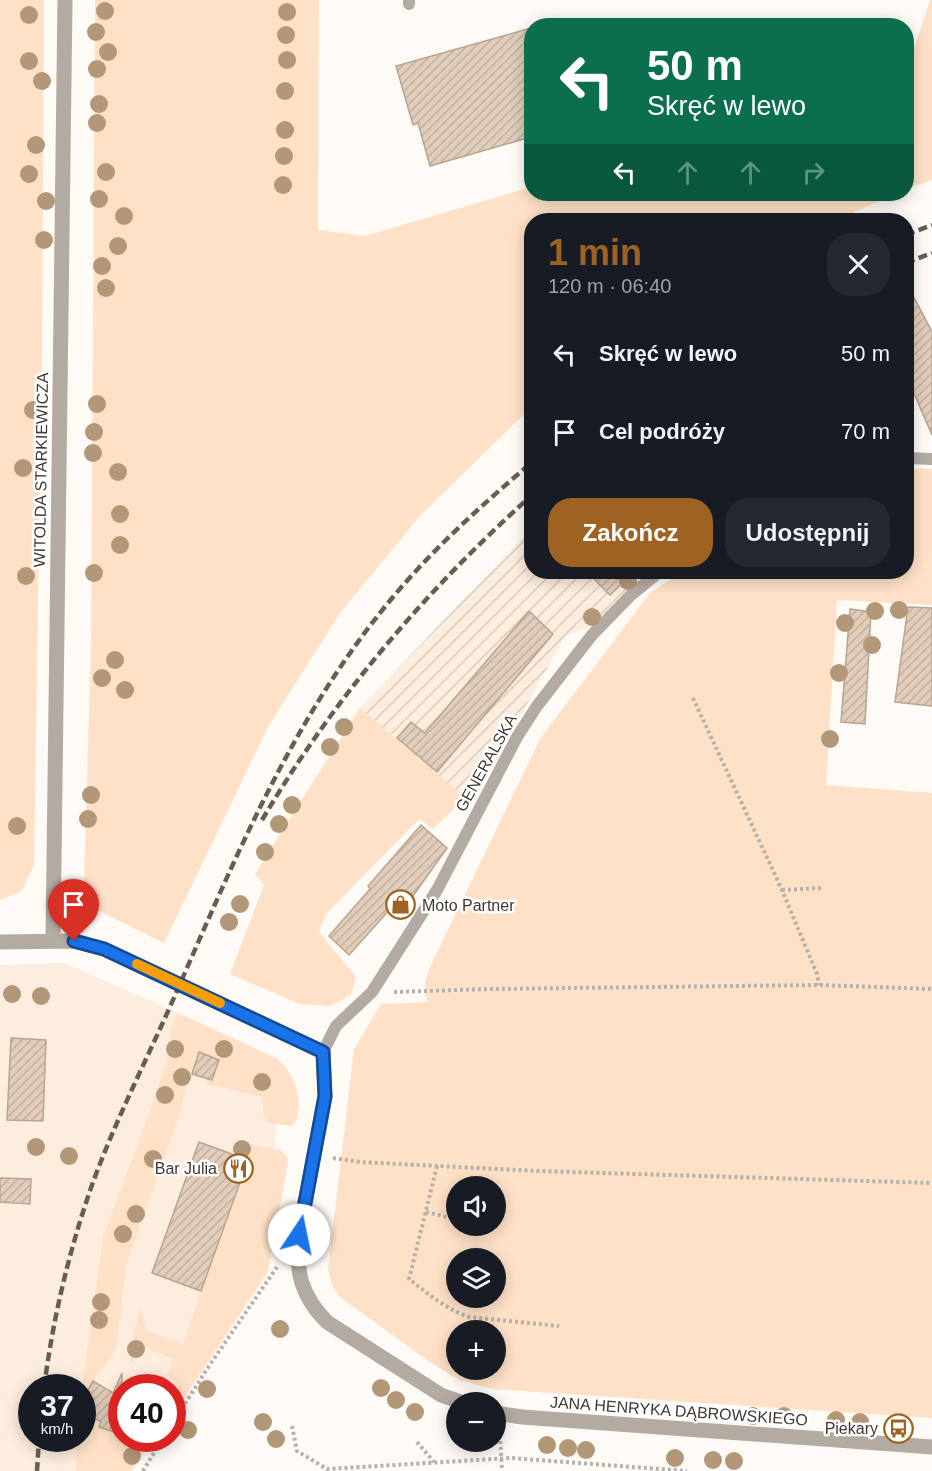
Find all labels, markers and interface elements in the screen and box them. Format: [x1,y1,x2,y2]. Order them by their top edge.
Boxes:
icon: left [548,42,626,120]
text: 50 m [647,42,743,89]
text: Skręć w lewo [647,91,806,121]
icon: left [608,156,641,189]
icon: ahead [671,156,704,189]
icon: ahead [734,156,767,189]
icon: right [797,156,830,189]
text: 1 min [548,232,642,273]
button: close [827,233,890,296]
text: 120 m · 06:40 [548,275,671,297]
icon: left [548,338,581,371]
text: Skręć w lewo [599,341,737,366]
text: 50 m [841,341,890,366]
street label: WITOLDA STARKIEWICZA [31,372,51,568]
icon: arrive [548,416,581,449]
text: Cel podróży [599,419,725,444]
text: 70 m [841,419,890,444]
button: Zakończ [548,498,713,567]
button: Udostępnij [725,498,890,567]
street label: GENERALSKA [452,711,520,815]
pin [48,879,99,941]
icon: arrive [57,888,90,921]
shop icon: Moto Partner [385,889,417,921]
place label: Moto Partner [422,897,515,914]
restaurant icon: Bar Julia [222,1152,254,1184]
place label: Bar Julia [155,1160,217,1177]
map controls [446,1176,506,1452]
button: sound [446,1176,506,1236]
position arrow [267,1203,331,1267]
button: layers [446,1248,506,1308]
button: + [446,1320,506,1380]
speed limit sign: 40 [108,1374,186,1452]
text: 37 [40,1389,74,1422]
button: − [446,1392,506,1452]
street label: JANA HENRYKA DĄBROWSKIEGO [550,1394,808,1428]
bus stop icon: Piekary [883,1412,915,1444]
text: km/h [41,1420,73,1437]
place label: Piekary [825,1420,878,1437]

